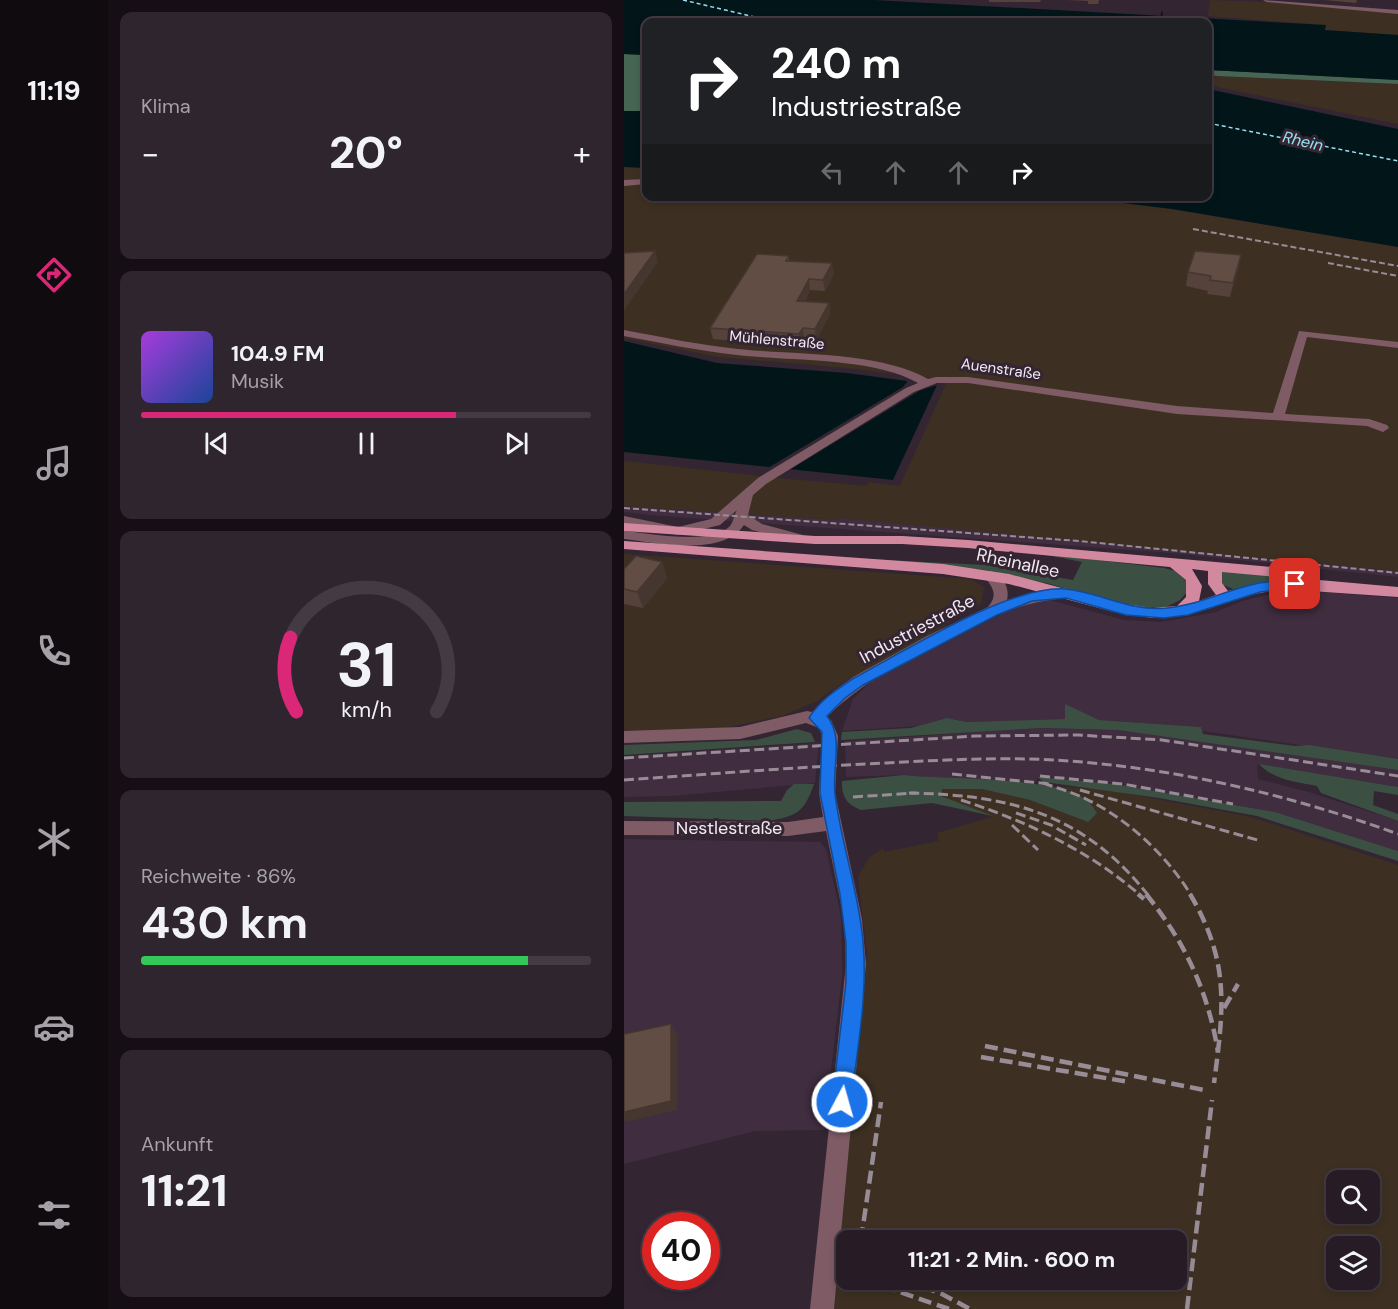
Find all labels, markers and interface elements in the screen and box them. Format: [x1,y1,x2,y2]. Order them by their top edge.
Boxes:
text: 240 m [771,36,901,91]
icon: right [672,42,750,120]
text: 11:19 [27,73,81,108]
text: Industriestraße [771,89,962,124]
text: Klima [141,93,191,119]
text: 20° [329,123,403,182]
water label: Rhein [1281,126,1325,156]
text: − [141,132,159,175]
text: + [573,132,591,175]
icon: left [816,156,849,189]
icon: ahead [879,156,912,189]
icon: ahead [942,156,975,189]
icon: right [1005,156,1038,189]
icon: directions [33,254,75,296]
street label: Mühlenstraße [729,326,825,354]
text: 104.9 FM [231,339,325,368]
street label: Auenstraße [960,353,1042,385]
text: Musik [231,368,284,394]
icon: previous [200,427,233,460]
icon: pause [350,427,383,460]
icon: next [500,427,533,460]
icon: music [33,442,75,484]
street label: Rheinallee [974,543,1062,583]
pin [1269,558,1320,609]
icon: arrive [1278,567,1311,600]
street label: Industriestraße [855,589,979,669]
text: 31 [336,624,396,705]
icon: phone [33,630,75,672]
text: km/h [341,696,391,724]
street label: Nestlestraße [676,816,782,840]
icon: climate [33,818,75,860]
text: Reichweite · 86% [141,863,296,889]
text: 430 km [141,893,308,952]
icon: car [33,1006,75,1048]
position arrow [810,1070,874,1134]
text: Ankunft [141,1131,213,1157]
text: 11:21 [141,1161,228,1220]
map controls [1326,1170,1380,1290]
button: search [1326,1170,1380,1224]
icon: filters [33,1194,75,1236]
speed limit sign: 40 [642,1212,720,1290]
button: layers [1326,1236,1380,1290]
text: 11:21 · 2 Min. · 600 m [908,1245,1115,1274]

